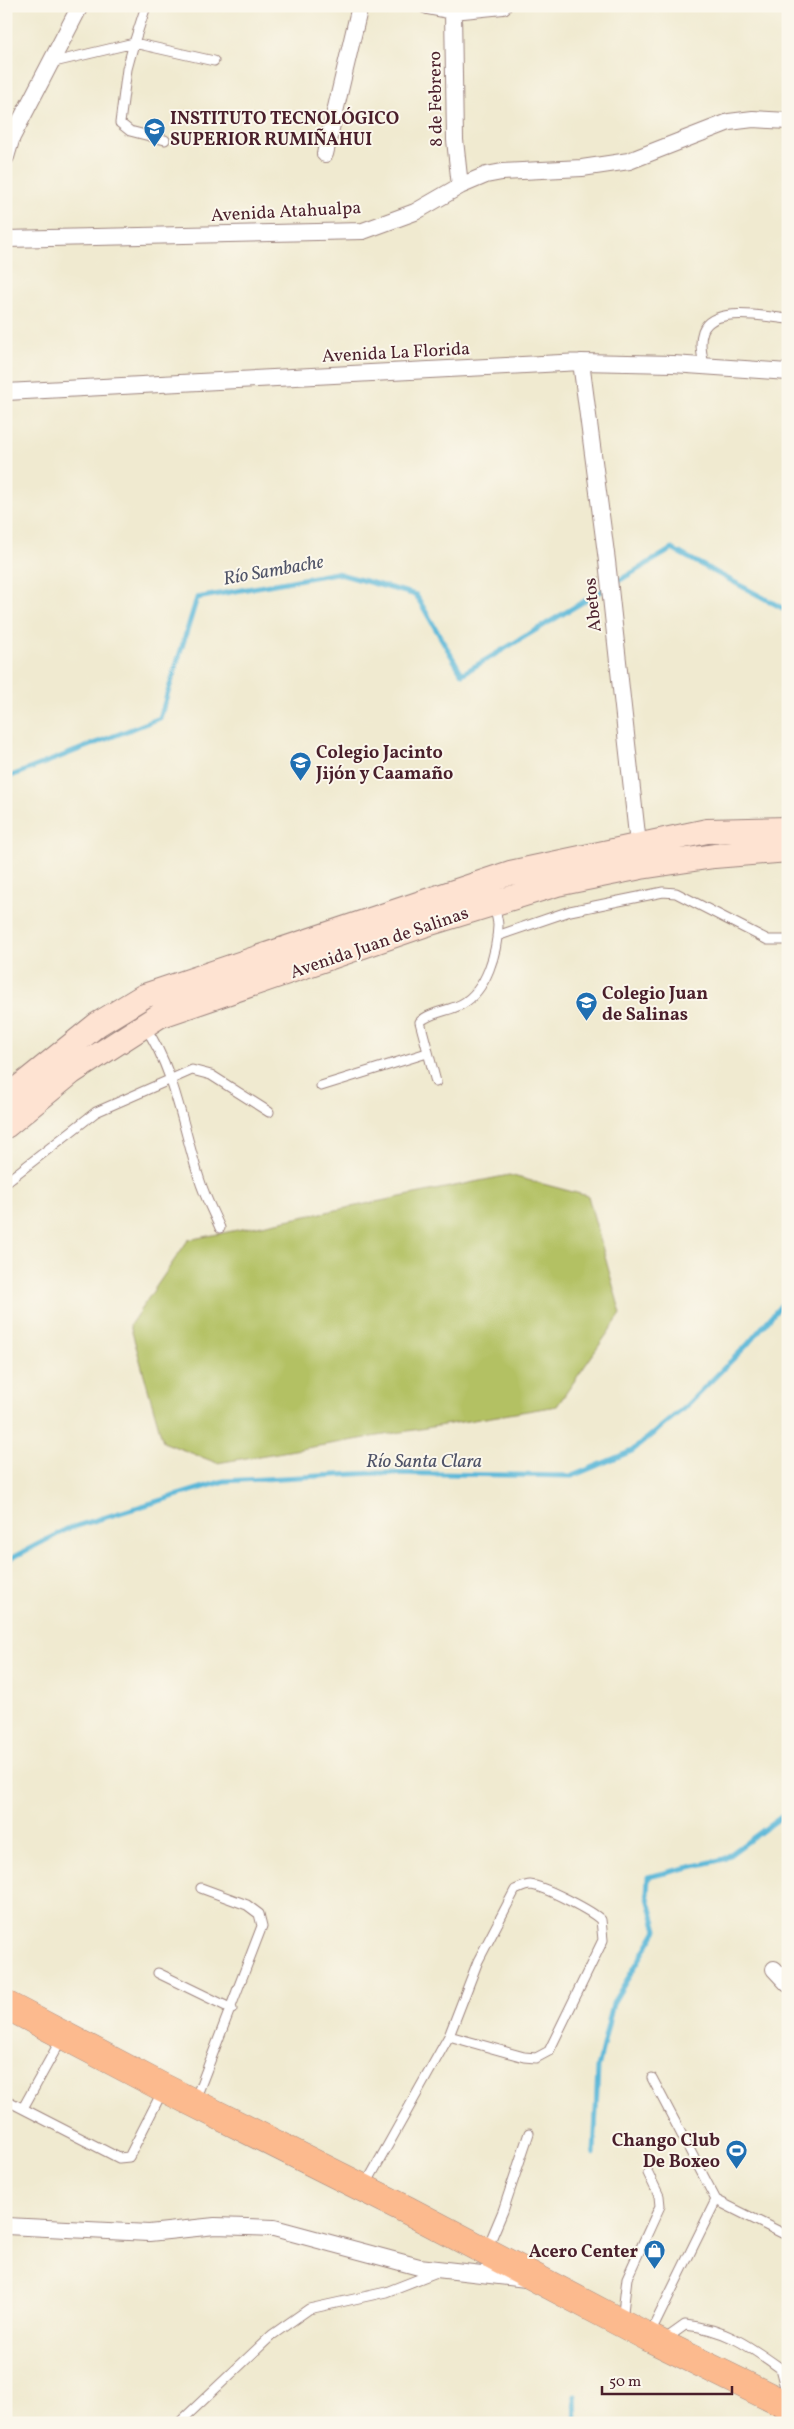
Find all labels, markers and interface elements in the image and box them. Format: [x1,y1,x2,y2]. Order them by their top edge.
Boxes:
street label: 8 de Febrero [423,51,450,147]
place label: INSTITUTO TECNOLÓGICO SUPERIOR RUMIÑAHUI [170,107,399,153]
school or university icon: INSTITUTO TECNOLÓGICO SUPERIOR RUMIÑAHUI [142,116,166,147]
street label: Avenida Atahualpa [210,196,362,229]
street label: Avenida La Florida [321,337,471,370]
water label: Río Sambache [221,549,326,593]
street label: Abetos [578,576,609,633]
place label: Colegio Jacinto Jijón y Caamaño [315,741,453,787]
school or university icon: Colegio Jacinto Jijón y Caamaño [288,750,312,781]
street label: Avenida Juan de Salinas [287,901,472,986]
place label: Colegio Juan de Salinas [602,982,708,1028]
school or university icon: Colegio Juan de Salinas [574,991,598,1022]
water label: Río Santa Clara [366,1449,482,1475]
place label: Chango Club De Boxeo [612,2129,720,2175]
sports icon: Chango Club De Boxeo [724,2138,748,2169]
shop icon: Acero Center [642,2239,666,2270]
place label: Acero Center [529,2240,638,2265]
scale bar [602,2364,732,2396]
text: 50 m [609,2372,641,2393]

